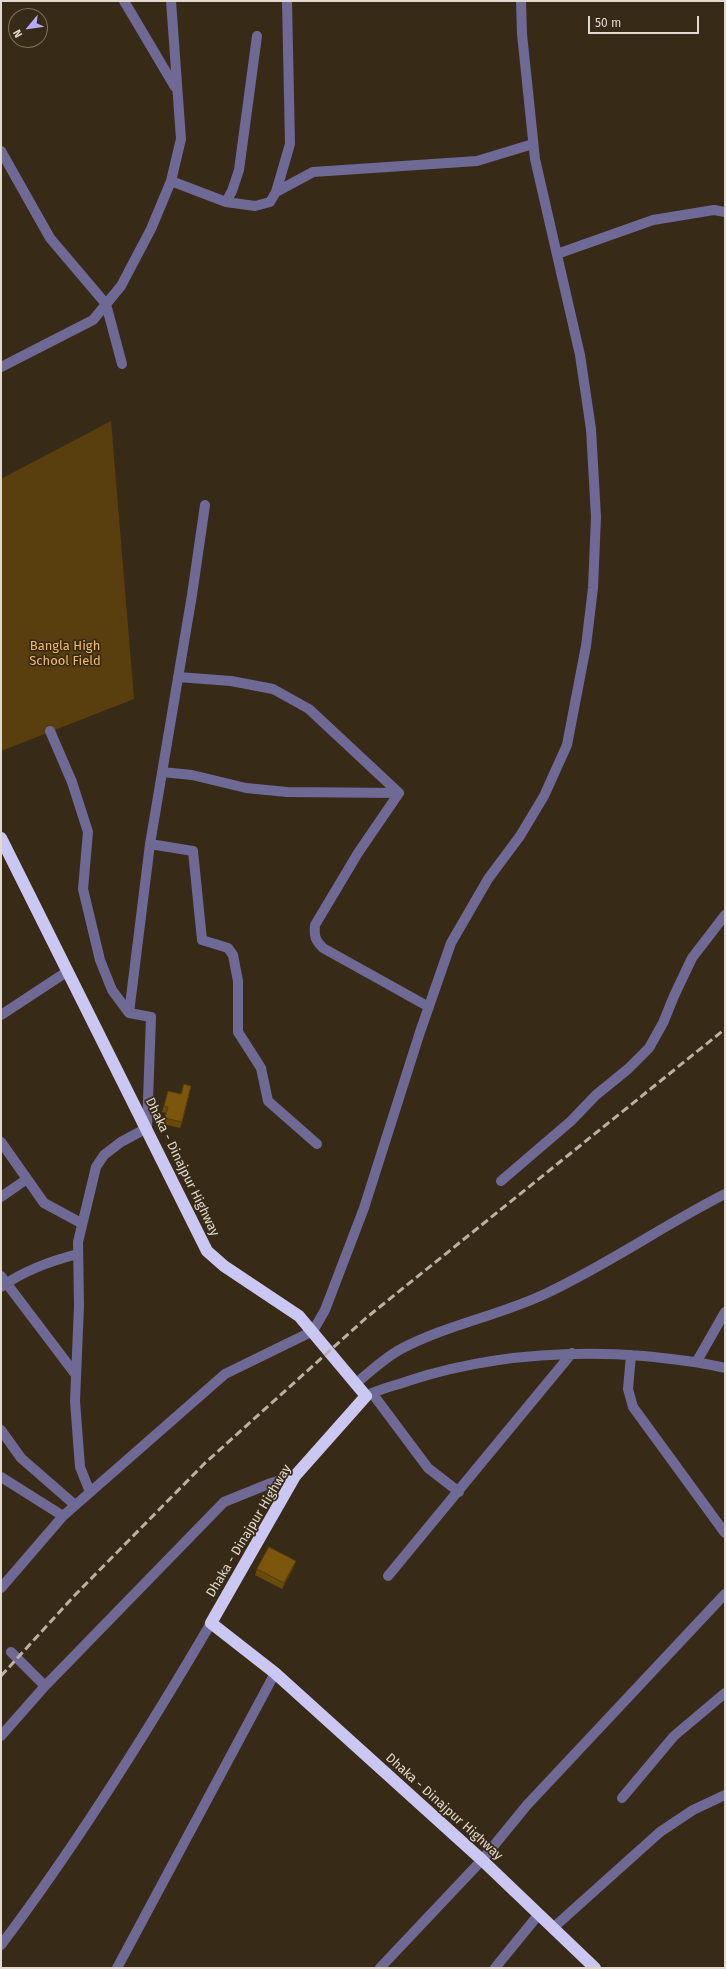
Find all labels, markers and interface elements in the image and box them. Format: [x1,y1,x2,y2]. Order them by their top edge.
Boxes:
north arrow [8,8,48,48]
scale bar [590,8,701,34]
text: 50 m [595,16,621,30]
text: N [10,27,25,40]
park label: Bangla High School Field [29,638,101,669]
street label: Dhaka - Dinajpur Highway [142,1095,222,1239]
street label: Dhaka - Dinajpur Highway [203,1462,295,1600]
street label: Dhaka - Dinajpur Highway [382,1750,506,1864]

